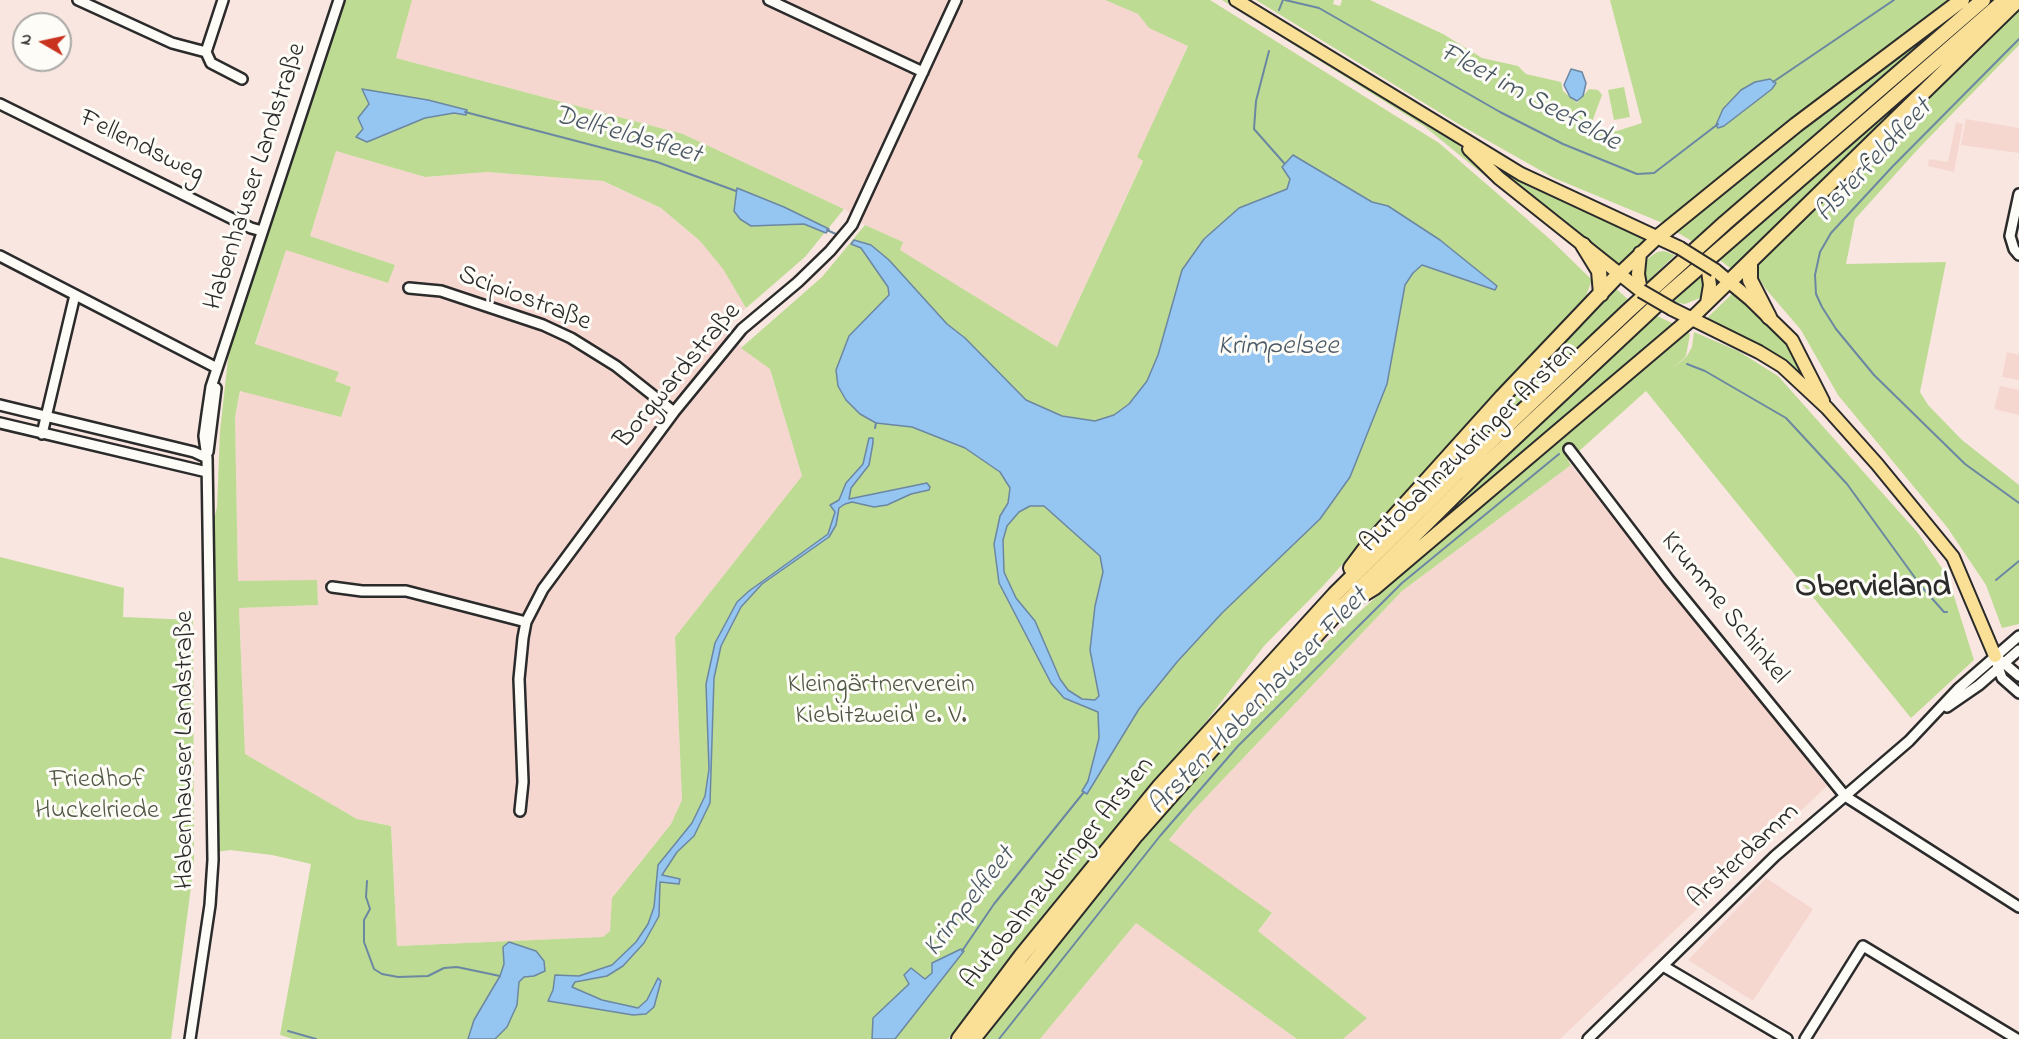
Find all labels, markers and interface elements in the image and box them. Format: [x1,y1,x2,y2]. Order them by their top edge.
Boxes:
north arrow [12,12,72,72]
text: N [13,32,39,47]
water label: Fleet im Seefelde [1433,37,1625,161]
street label: Habenhauser Landstraße [199,39,315,315]
water label: Asterfeldfleet [1809,93,1941,231]
water label: Dellfeldsfleet [550,100,704,174]
street label: Fellendsweg [73,104,209,192]
street label: Scipiostraße [453,260,595,340]
street label: Borgwardstraße [609,297,749,457]
water label: Krimpelsee [1218,331,1338,365]
street label: Autobahnzubringer Arsten [1355,337,1585,561]
street label: Krumme Schinkel [1652,526,1794,692]
district label: Obervieland [1795,570,1951,610]
water label: Arsten-Habenhauser Fleet [1143,582,1377,824]
street label: Habenhauser Landstraße [171,611,203,889]
park label: Kleingärtnerverein Kiebitzweid' e. V. [788,671,974,734]
street label: Autobahnzubringer Arsten [955,751,1163,997]
park label: Friedhof Huckelriede [35,766,159,829]
street label: Arsterdamm [1683,797,1807,917]
water label: Krimpelfleet [918,841,1024,965]

